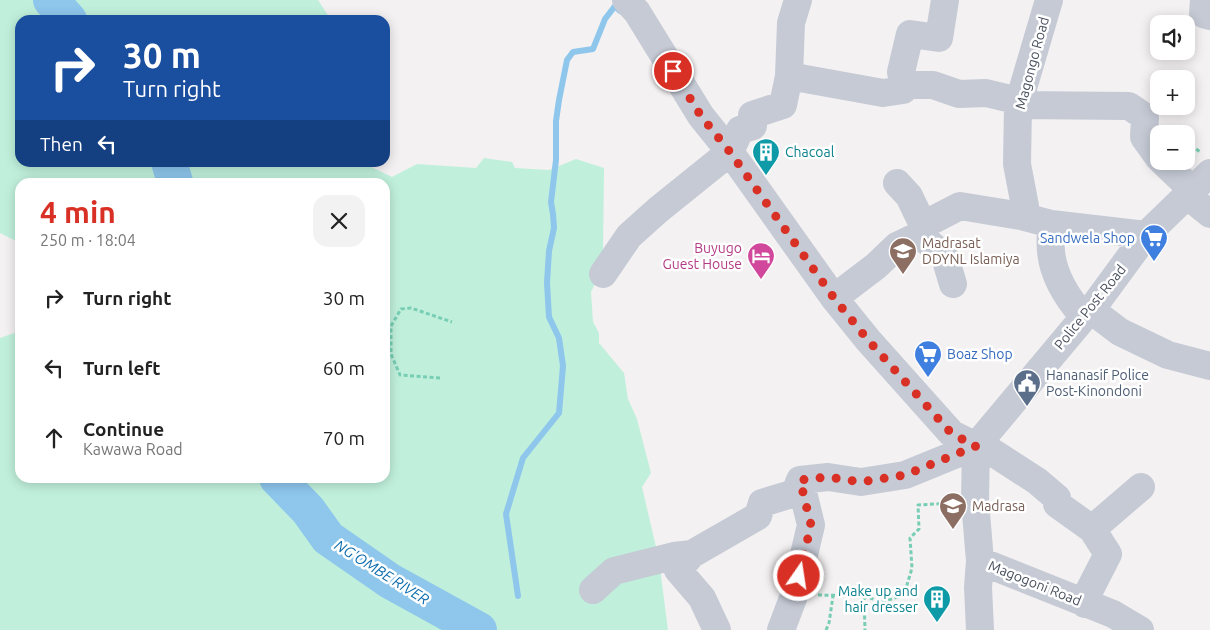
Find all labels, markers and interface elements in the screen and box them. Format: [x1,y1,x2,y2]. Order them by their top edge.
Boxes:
street label: Magongo Road [1012,15,1052,111]
map controls [1150,15,1195,170]
button: sound [1150,15,1195,60]
icon: right [40,35,105,100]
text: 30 m [123,35,201,75]
pin [652,50,694,92]
icon: arrive [659,57,687,85]
button: + [1150,70,1195,115]
text: Turn right [123,76,221,101]
button: − [1150,125,1195,170]
icon: left [93,130,121,158]
text: Then [40,133,83,155]
building icon: Chacoal [751,137,781,176]
place label: Chacoal [785,144,835,160]
text: 4 min [40,195,116,229]
button: close [313,195,365,247]
supermarket icon: Sandwela Shop [1139,223,1169,262]
place label: Sandwela Shop [1040,230,1135,246]
text: 250 m · 18:04 [40,231,136,249]
place label: Madrasat DDYNL Islamiya [922,235,1020,267]
school or university icon: Madrasat DDYNL Islamiya [888,236,918,275]
place label: Buyugo Guest House [662,240,742,272]
hotel icon: Buyugo Guest House [746,241,776,280]
street label: Police Post Road [1051,261,1129,353]
icon: right [40,284,68,312]
text: Turn right [83,287,171,309]
text: 30 m [323,287,365,309]
supermarket icon: Boaz Shop [913,339,943,378]
place label: Boaz Shop [947,346,1013,362]
icon: left [40,354,68,382]
text: Turn left [83,357,161,379]
text: 60 m [323,357,365,379]
place label: Hananasif Police Post-Kinondoni [1046,367,1149,399]
public building icon: Hananasif Police Post-Kinondoni [1012,368,1042,407]
text: Continue [83,418,164,440]
icon: ahead [40,424,68,452]
text: 70 m [323,427,365,449]
text: Kawawa Road [83,440,183,458]
school or university icon: Madrasa [938,491,968,530]
place label: Madrasa [972,498,1025,514]
water label: NG'OMBE RIVER [332,536,432,608]
position arrow [772,549,824,601]
street label: Magogoni Road [986,557,1084,609]
place label: Make up and hair dresser [838,583,919,615]
building icon: Make up and hair dresser [922,584,952,623]

